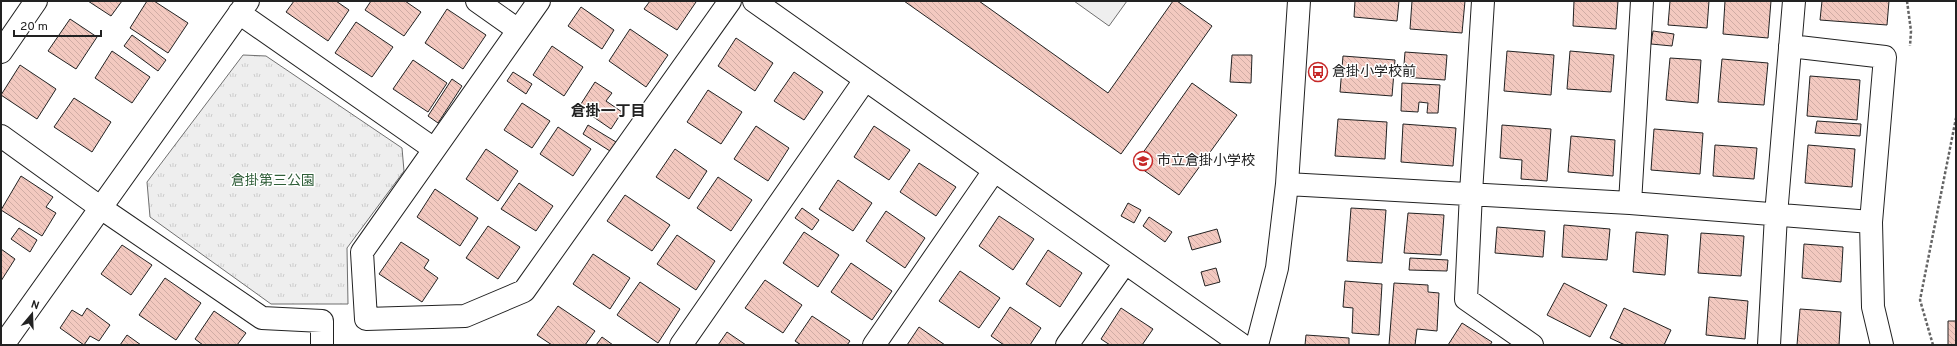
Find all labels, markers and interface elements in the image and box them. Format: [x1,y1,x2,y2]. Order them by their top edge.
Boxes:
scale bar [14,12,101,38]
text: 20 m [20,19,48,35]
bus stop icon: 倉掛小学校前 [1307,61,1329,83]
place label: 倉掛小学校前 [1332,63,1416,81]
district label: 倉掛一丁目 [570,102,646,122]
school or university icon: 市立倉掛小学校 [1132,150,1154,172]
place label: 市立倉掛小学校 [1157,152,1255,170]
park label: 倉掛第三公園 [231,172,315,190]
north arrow [12,294,52,334]
text: N [29,298,41,313]

